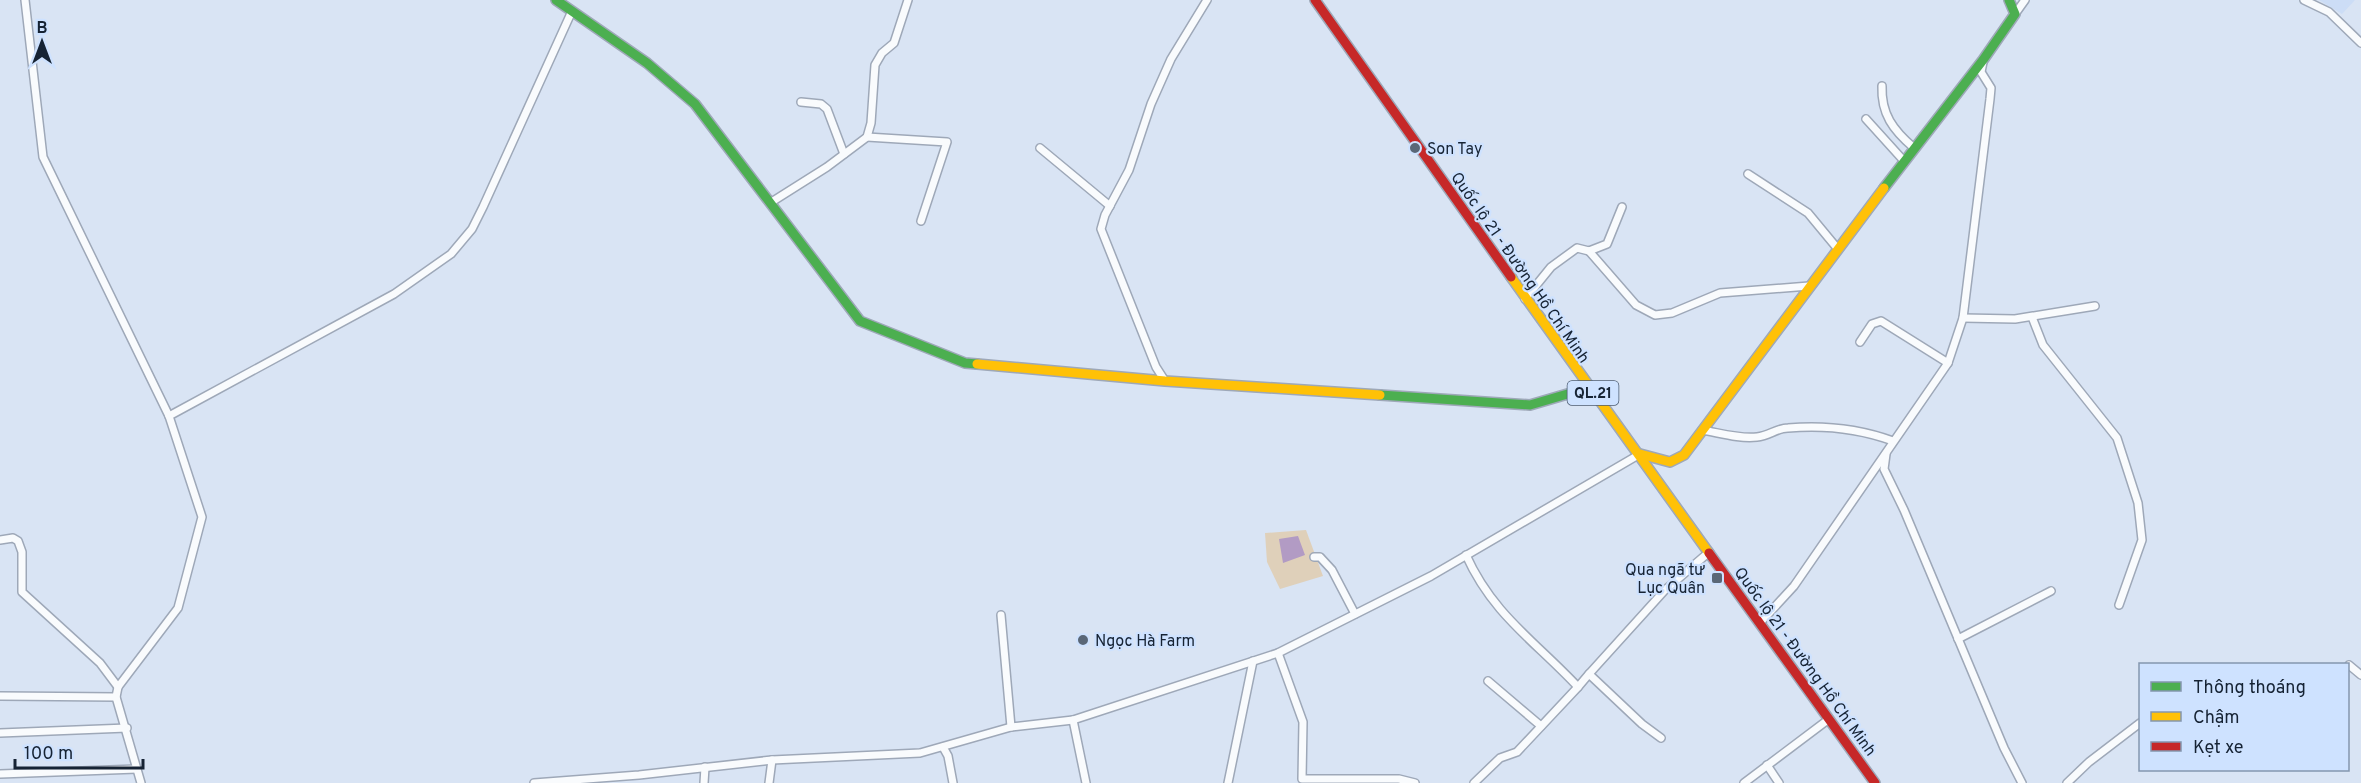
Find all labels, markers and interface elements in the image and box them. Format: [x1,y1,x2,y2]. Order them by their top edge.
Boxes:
north arrow [12,12,72,72]
text: B [36,19,48,39]
place label: Son Tay [1427,140,1482,160]
marker: Son Tay [1408,141,1422,155]
street label: Quốc lộ 21 - Đường Hồ Chí Minh [1446,168,1594,368]
road number: QL.21 [1568,381,1618,405]
place label: Qua ngã tư Lục Quân [1625,561,1705,599]
street label: Quốc lộ 21 - Đường Hồ Chí Minh [1729,563,1881,761]
marker: Qua ngã tư Lục Quân [1710,571,1724,585]
place label: Ngọc Hà Farm [1095,632,1195,652]
marker: Ngọc Hà Farm [1076,633,1090,647]
legend [2139,663,2349,771]
text: Thông thoáng [2193,677,2306,700]
text: Chậm [2193,707,2240,730]
scale bar [15,732,142,770]
text: Kẹt xe [2193,737,2243,760]
text: 100 m [24,743,73,766]

